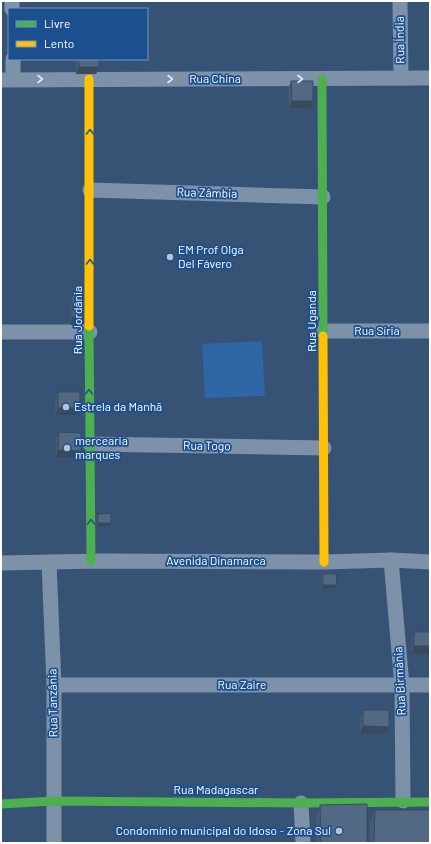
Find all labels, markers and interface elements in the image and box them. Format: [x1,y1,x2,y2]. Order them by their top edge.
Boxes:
legend [8,8,148,60]
text: Livre [44,16,70,30]
street label: Rua Índia [392,16,406,64]
text: Lento [44,36,74,50]
street label: Rua China [189,71,241,85]
one-way arrow [37,75,43,83]
one-way arrow [167,75,173,83]
one-way arrow [297,75,303,83]
one-way arrow [86,129,94,135]
street label: Rua Zâmbia [176,184,238,200]
place label: EM Prof Olga Del Fávero [178,242,244,270]
marker: EM Prof Olga Del Fávero [165,252,175,262]
one-way arrow [86,259,94,265]
street label: Rua Jordânia [70,286,84,354]
street label: Rua Uganda [304,290,318,352]
street label: Rua Síria [354,323,400,337]
one-way arrow [85,389,93,395]
place label: Estrela da Manhã [74,399,162,413]
marker: Estrela da Manhã [61,402,71,412]
place label: mercearia marques [75,433,128,461]
street label: Rua Togo [183,438,231,452]
marker: mercearia marques [62,443,72,453]
one-way arrow [87,519,95,525]
street label: Avenida Dinamarca [166,553,266,567]
street label: Rua Birmânia [390,646,408,716]
street label: Rua Tanzânia [44,669,60,737]
street label: Rua Zaire [218,677,266,691]
street label: Rua Madagascar [174,782,259,796]
place label: Condomínio municipal do Idoso - Zona Sul [116,823,331,837]
marker: Condomínio municipal do Idoso - Zona Sul [334,826,344,836]

